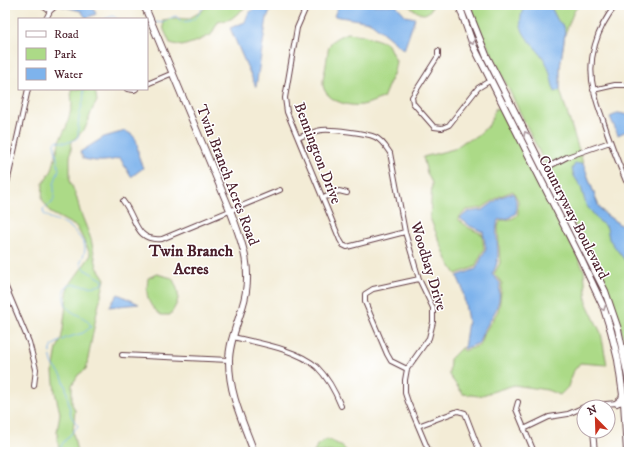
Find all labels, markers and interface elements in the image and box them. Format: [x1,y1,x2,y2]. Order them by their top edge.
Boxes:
legend [18,18,148,90]
text: Road [54,27,79,42]
one-way arrow [467,37,475,45]
text: Park [54,47,76,62]
text: Water [53,67,83,82]
street label: Bennington Drive [290,100,346,207]
street label: Twin Branch Acres Road [192,102,263,249]
one-way arrow [523,131,531,139]
street label: Countryway Boulevard [534,152,613,283]
street label: Woodbay Drive [406,218,451,313]
district label: Twin Branch Acres [148,241,234,279]
one-way arrow [599,304,607,311]
north arrow [576,399,616,439]
text: N [586,403,599,419]

